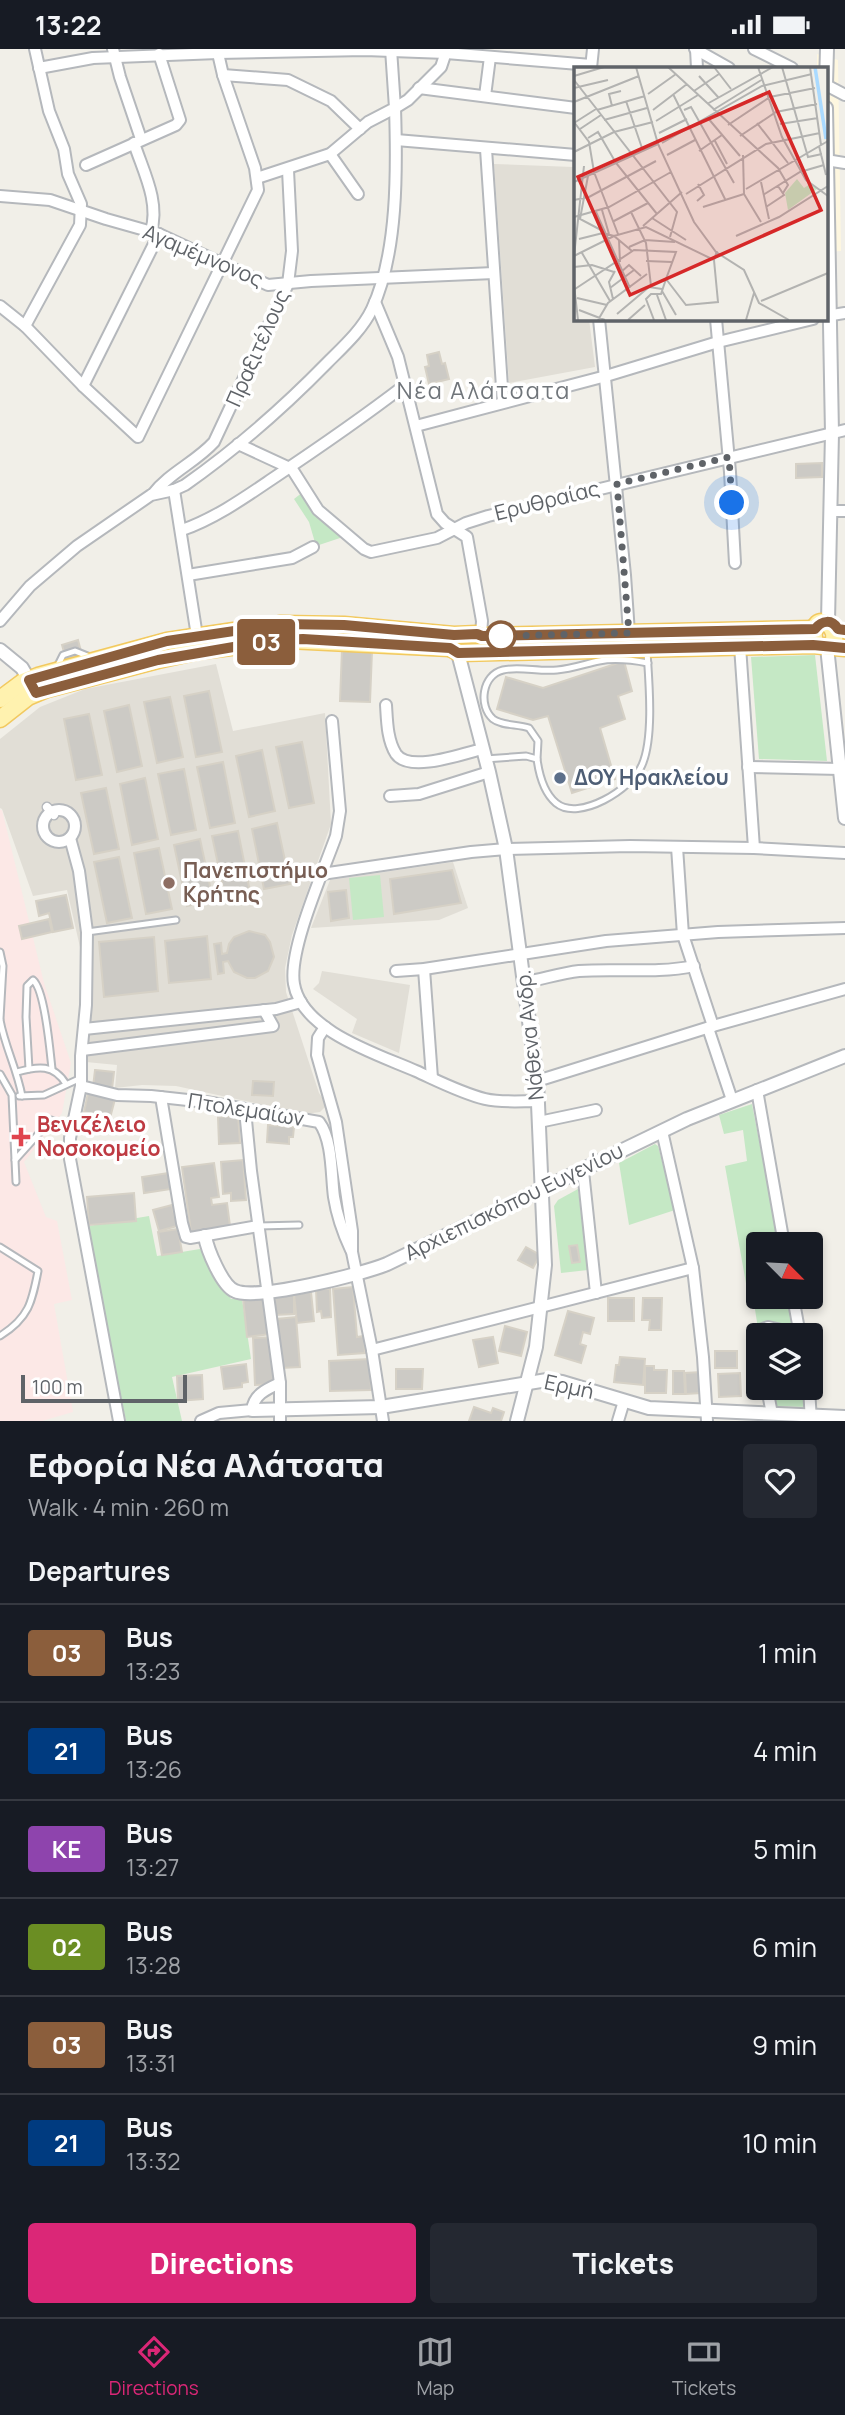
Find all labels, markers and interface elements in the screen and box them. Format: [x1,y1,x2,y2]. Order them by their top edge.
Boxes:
text: 13:22 [35,7,101,43]
inset map [574,67,828,320]
street label: Αγαμέμνονος [139,217,268,293]
street label: Πραξιτέλους [219,285,295,411]
district label: Νέα Αλάτσατα [397,374,571,406]
street label: Ερυθραίας [491,473,602,527]
your location [714,485,749,520]
line badge: 03 [234,619,298,665]
unlabelled marker [486,621,516,651]
text: 03 [251,625,281,658]
place label: ΔΟΥ Ηρακλείου [574,763,729,791]
marker: ΔΟΥ Ηρακλείου [552,770,568,786]
place label: Πανεπιστήμιο Κρήτης [183,856,328,908]
marker: Πανεπιστήμιο Κρήτης [161,875,177,891]
street label: Νάθενα Ανδρ. [508,968,550,1102]
street label: Πτολεμαίων [186,1086,307,1132]
place label: Βενιζέλειο Νοσοκομείο [37,1110,161,1162]
marker: Βενιζέλειο Νοσοκομείο [11,1127,31,1147]
street label: Αρχιεπισκόπου Ευγενίου [400,1136,628,1266]
north arrow [746,1232,822,1309]
map controls [746,1232,823,1400]
button: layers [746,1323,823,1400]
street label: Ερμή [542,1367,596,1405]
scale bar [21,1372,187,1404]
text: 100 m [32,1374,83,1400]
text: Εφορία Νέα Αλάτσατα [28,1442,384,1487]
button: heart [743,1444,817,1518]
text: Walk · 4 min · 260 m [28,1491,229,1523]
text: Departures [28,1553,170,1589]
text: Bus [126,1619,173,1655]
text: 1 min [758,1635,817,1671]
text: 03 [52,1636,81,1669]
text: 13:23 [126,1655,180,1687]
text: Bus [126,1717,173,1753]
text: 4 min [753,1733,817,1769]
text: 21 [54,1734,79,1767]
text: 13:26 [126,1753,182,1785]
text: Bus [126,1815,173,1851]
text: 5 min [753,1831,817,1867]
text: KE [52,1832,81,1865]
text: 13:27 [126,1851,179,1883]
text: Bus [126,1913,173,1949]
text: 6 min [752,1929,817,1965]
text: 02 [51,1930,82,1963]
text: 13:28 [126,1949,181,1981]
text: Bus [126,2011,173,2047]
text: 9 min [752,2027,817,2063]
text: 03 [52,2028,81,2061]
text: 13:31 [126,2047,176,2079]
text: Bus [126,2109,173,2145]
text: 10 min [742,2125,817,2161]
text: 21 [54,2126,79,2159]
text: 13:32 [126,2145,180,2177]
button: Directions [28,2223,416,2303]
button: Tickets [430,2223,817,2303]
tab: Directions [109,2333,199,2401]
tab: Map [416,2333,454,2401]
tab: Tickets [672,2333,736,2401]

